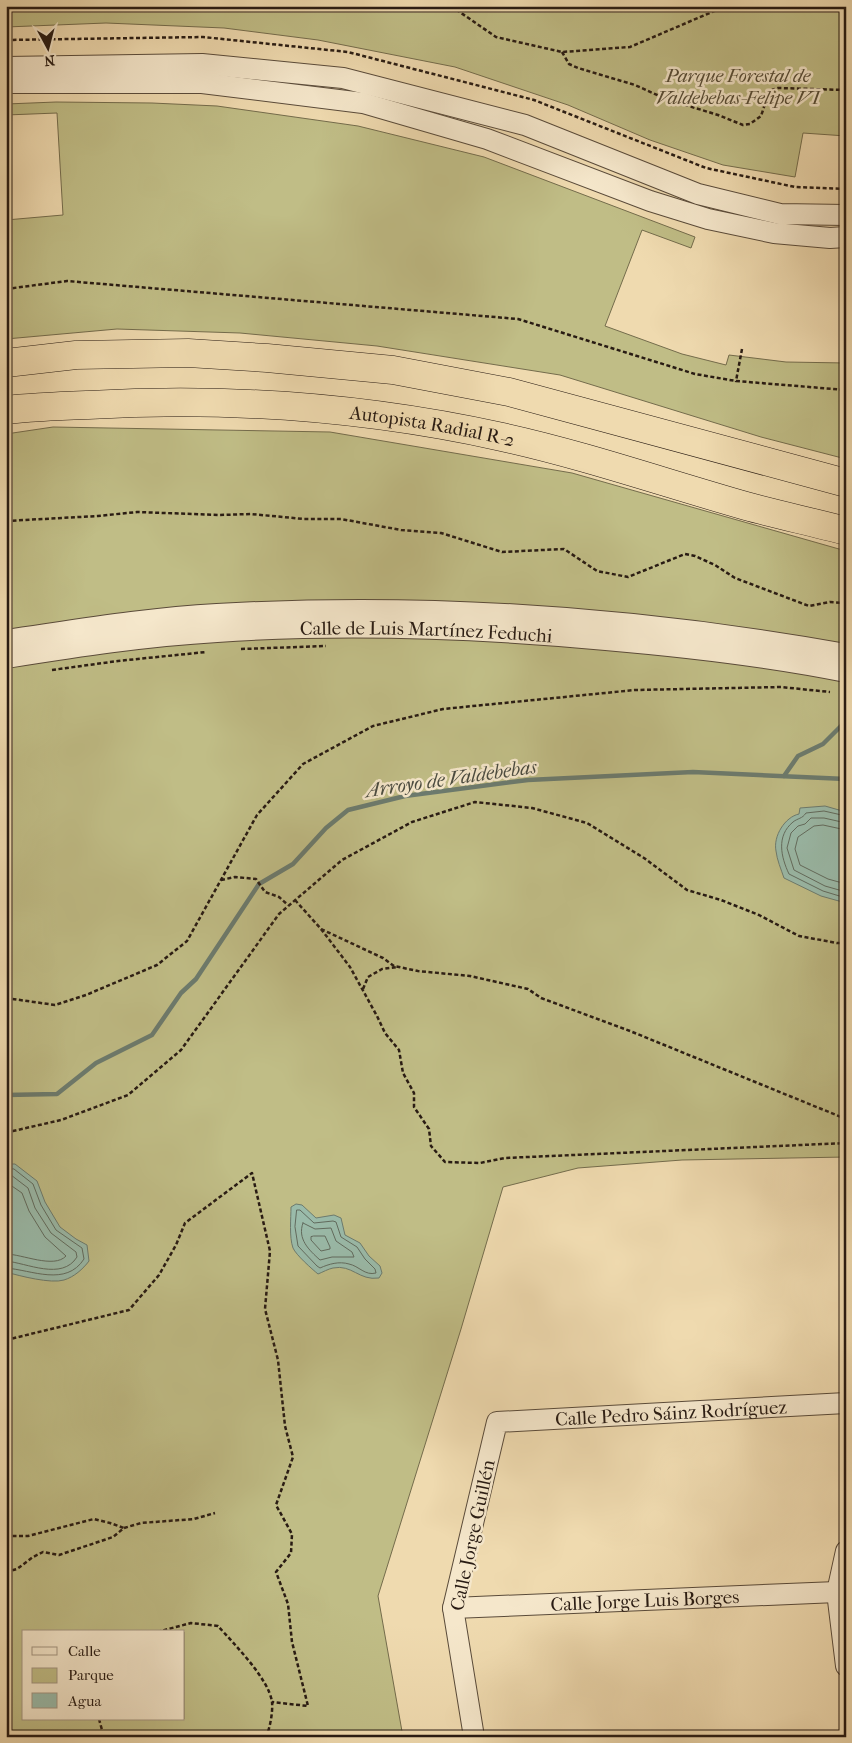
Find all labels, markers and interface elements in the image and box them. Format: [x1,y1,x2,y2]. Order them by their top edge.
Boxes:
north arrow [22,22,72,72]
text: N [43,51,56,70]
park label: Parque Forestal de Valdebebas-Felipe VI [657,65,822,109]
street label: Autopista Radial R-2 [347,402,517,452]
street label: Calle de Luis Martínez Feduchi [300,617,554,647]
water label: Arroyo de Valdebebas [361,755,539,802]
street label: Calle Pedro Sáinz Rodríguez [555,1396,787,1431]
street label: Calle Jorge Guillén [446,1458,500,1613]
street label: Calle Jorge Luis Borges [550,1586,740,1616]
legend [22,1630,185,1720]
text: Calle [68,1642,101,1660]
text: Parque [68,1666,114,1684]
text: Agua [67,1692,102,1710]

